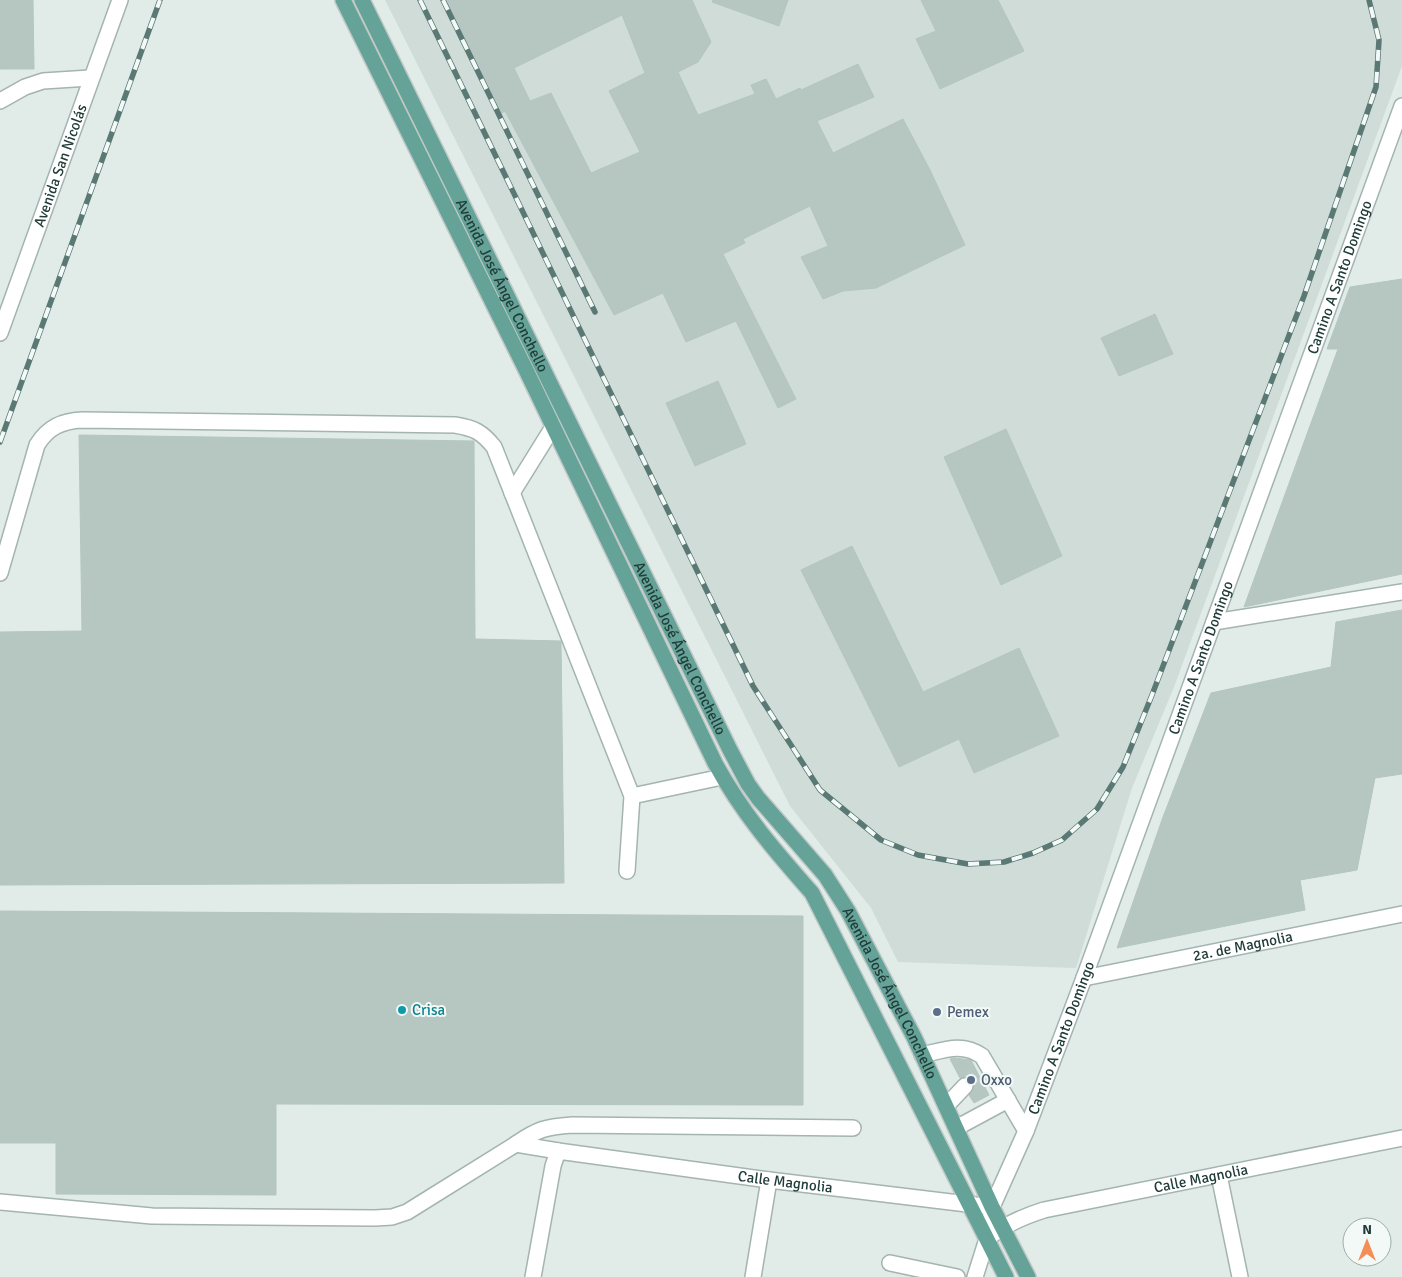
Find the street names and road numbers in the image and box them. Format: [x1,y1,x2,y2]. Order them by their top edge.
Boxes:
street label: Avenida San Nicolás [30,101,91,229]
street label: Avenida José Ángel Conchello [452,196,552,375]
street label: Camino A Santo Domingo [1303,198,1376,357]
street label: Avenida José Ángel Conchello [630,559,730,738]
street label: Camino A Santo Domingo [1165,578,1237,737]
street label: Avenida José Ángel Conchello [839,904,941,1082]
street label: 2a. de Magnolia [1191,927,1294,965]
street label: Camino A Santo Domingo [1024,959,1098,1117]
street label: Calle Magnolia [1152,1160,1249,1197]
street label: Calle Magnolia [737,1167,834,1197]

